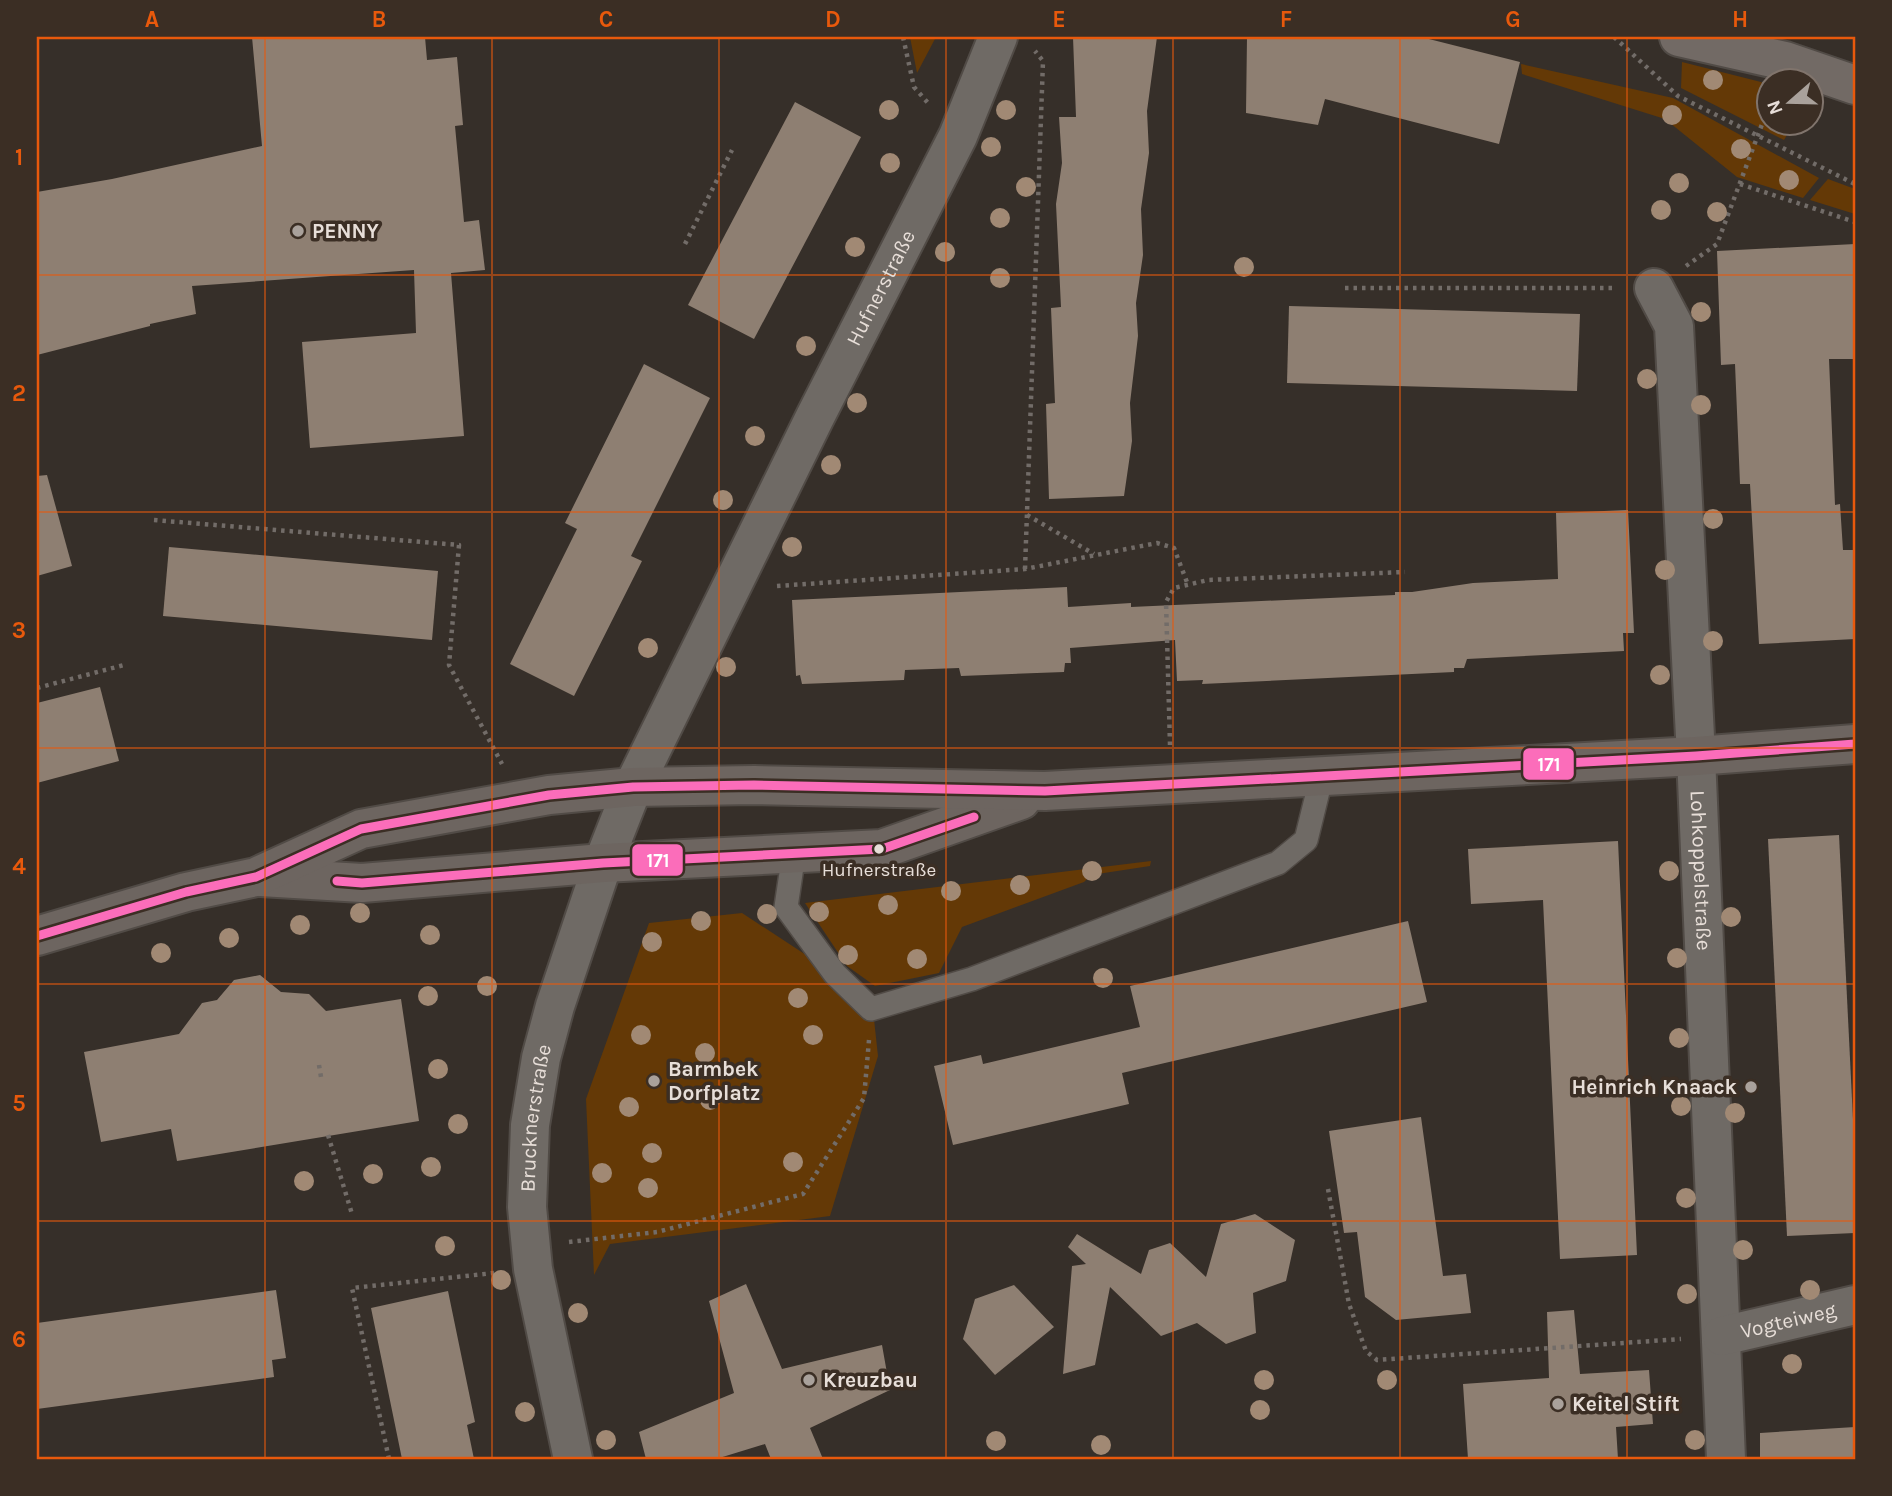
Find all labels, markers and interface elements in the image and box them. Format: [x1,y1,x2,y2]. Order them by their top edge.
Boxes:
text: A [145,6,159,33]
text: B [372,6,386,33]
text: C [599,6,613,33]
text: D [825,6,841,33]
text: E [1052,6,1066,33]
text: F [1280,6,1292,33]
text: G [1505,6,1521,33]
text: H [1732,6,1748,33]
north arrow [1756,66,1826,136]
text: N [1762,97,1788,118]
text: 1 [15,144,23,171]
place label: PENNY [312,219,380,243]
marker: PENNY [290,223,306,239]
street label: Hufnerstraße [841,226,920,350]
text: 2 [12,380,26,407]
text: 3 [12,617,26,644]
line badge: 171 [1522,747,1575,781]
text: 171 [1538,754,1561,776]
street label: Lohkoppelstraße [1685,790,1716,951]
marker: Hufnerstraße [872,842,886,856]
line badge: 171 [631,843,684,877]
text: 171 [647,850,670,872]
text: 4 [12,853,26,880]
place label: Hufnerstraße [822,859,936,881]
street label: Brucknerstraße [516,1041,556,1192]
place label: Barmbek Dorfplatz [668,1057,760,1105]
marker: Barmbek Dorfplatz [646,1073,662,1089]
place label: Heinrich Knaack [1572,1075,1738,1099]
marker: Heinrich Knaack [1743,1079,1759,1095]
text: 5 [12,1090,26,1117]
street label: Vogteiweg [1738,1298,1838,1343]
text: 6 [12,1326,26,1353]
place label: Kreuzbau [823,1368,918,1392]
marker: Kreuzbau [801,1372,817,1388]
place label: Keitel Stift [1572,1392,1679,1416]
marker: Keitel Stift [1550,1396,1566,1412]

